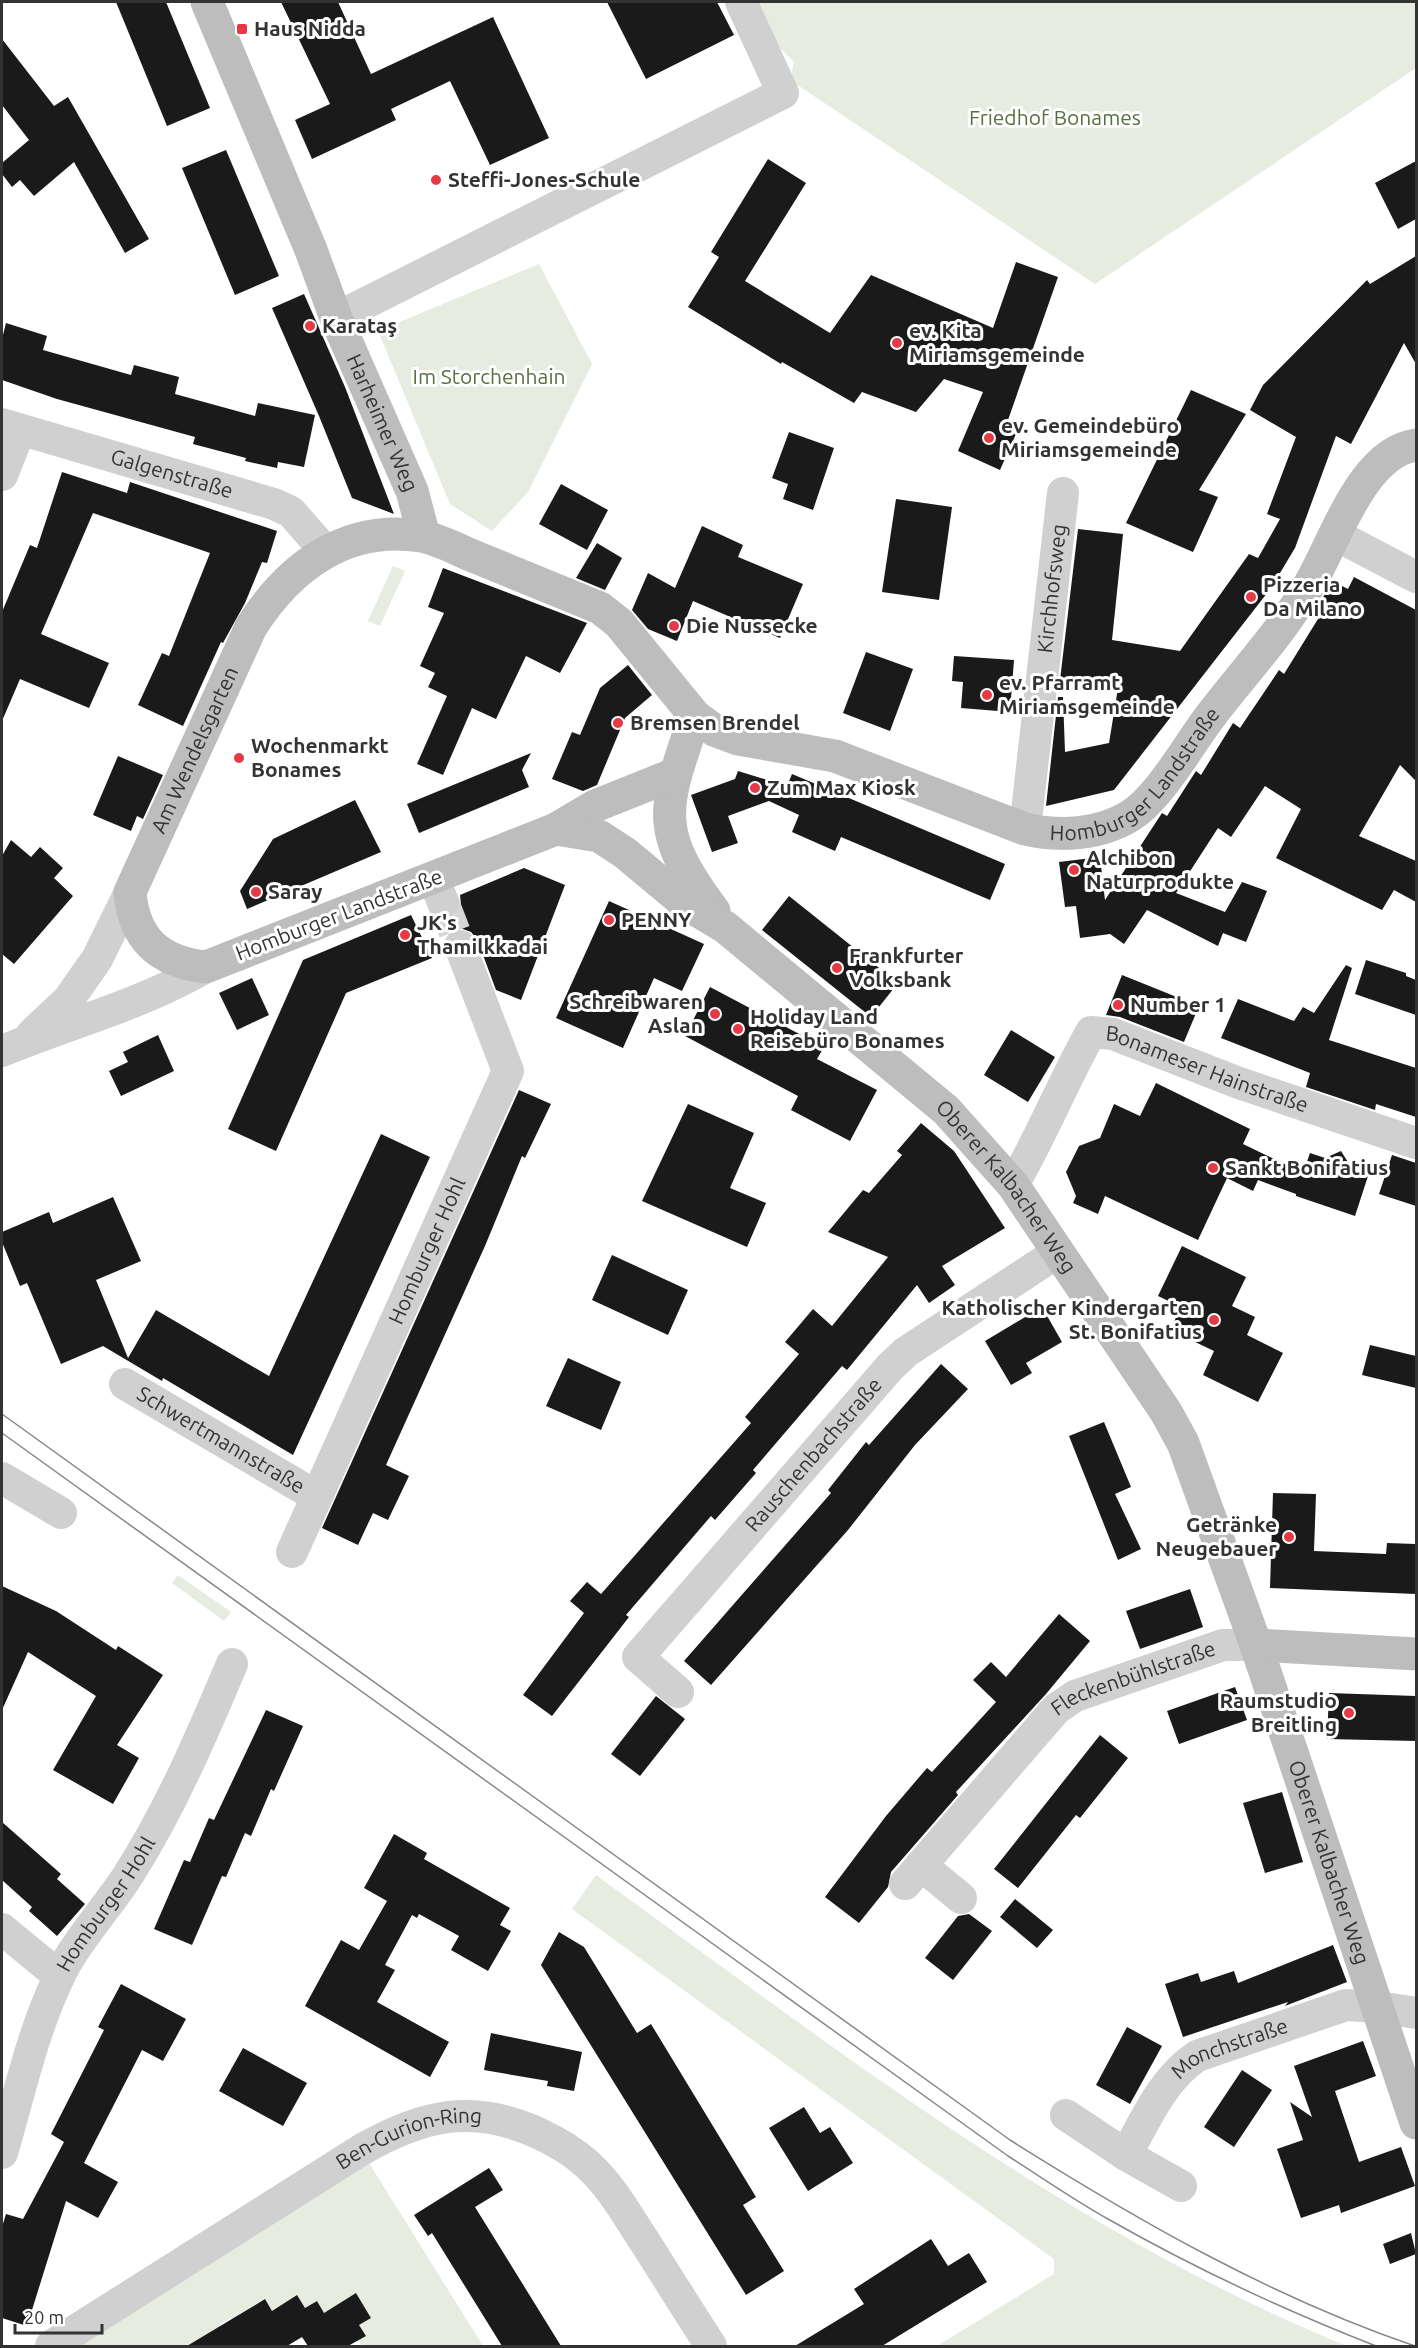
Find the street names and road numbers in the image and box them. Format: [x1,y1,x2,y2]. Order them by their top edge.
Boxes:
street label: Harheimer Weg [342,350,424,495]
street label: Galgenstraße [108,444,236,502]
street label: Kirchhofsweg [1032,523,1070,654]
street label: Am Wendelsgarten [146,662,242,837]
street label: Homburger Landstraße [1049,702,1224,845]
street label: Homburger Landstraße [232,863,446,965]
street label: Bonameser Hainstraße [1105,1020,1312,1117]
street label: Oberer Kalbacher Weg [932,1094,1082,1277]
street label: Homburger Hohl [383,1173,470,1328]
street label: Rauschenbachstraße [740,1372,886,1536]
street label: Schwertmannstraße [133,1381,309,1498]
street label: Fleckenbühlstraße [1046,1636,1218,1720]
street label: Oberer Kalbacher Weg [1284,1757,1375,1967]
street label: Homburger Hohl [51,1832,160,1976]
street label: Monchstraße [1166,2013,1291,2083]
street label: Ben-Gurion-Ring [331,2103,483,2174]

